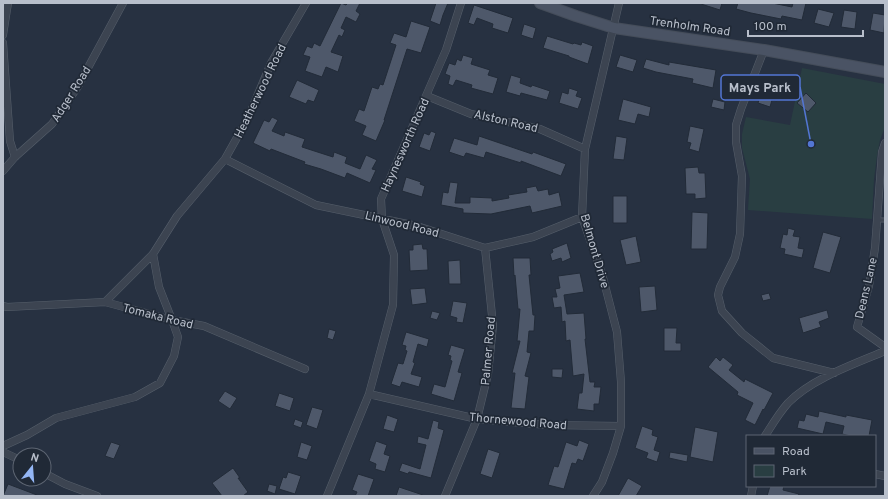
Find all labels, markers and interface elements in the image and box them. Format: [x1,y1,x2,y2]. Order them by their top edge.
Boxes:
scale bar [748,12,863,38]
street label: Trenholm Road [649,13,731,41]
text: 100 m [754,19,787,35]
street label: Heatherwood Road [231,42,291,141]
street label: Adger Road [48,63,95,126]
callout: Mays Park [721,75,800,100]
text: Mays Park [729,81,791,97]
street label: Haynesworth Road [378,96,434,195]
street label: Alston Road [472,107,539,137]
street label: Linwood Road [363,208,441,242]
street label: Belmont Drive [576,212,612,290]
street label: Deans Lane [852,256,882,321]
street label: Tomaka Road [121,300,195,333]
street label: Palmer Road [478,316,500,386]
street label: Thornewood Road [468,410,567,434]
legend [746,435,876,487]
text: Road [782,444,810,460]
north arrow [12,447,52,487]
text: N [29,451,40,466]
text: Park [782,464,807,480]

